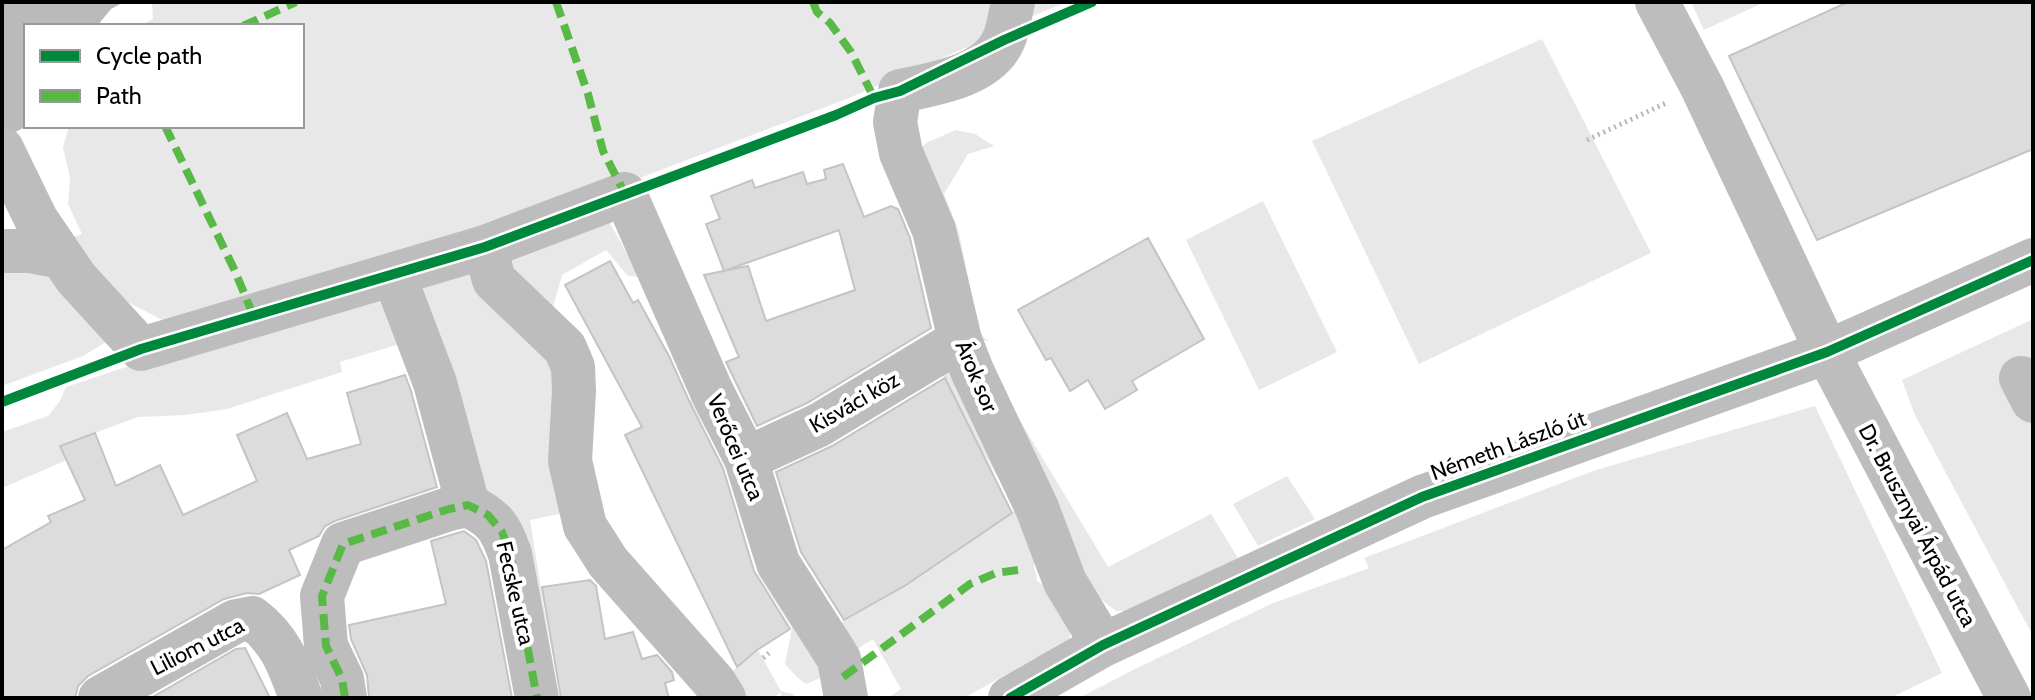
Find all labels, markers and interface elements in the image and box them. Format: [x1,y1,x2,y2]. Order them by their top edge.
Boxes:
legend [24,24,304,128]
text: Cycle path [96,41,202,70]
text: Path [96,81,142,110]
street label: Árok sor [949,336,1004,416]
street label: Kisváci köz [805,366,904,439]
street label: Verőcei utca [701,390,770,505]
street label: Németh László út [1427,405,1590,486]
street label: Dr. Brusznyai Árpád utca [1853,419,1983,632]
street label: Fecske utca [490,538,541,648]
street label: Liliom utca [146,611,249,681]

